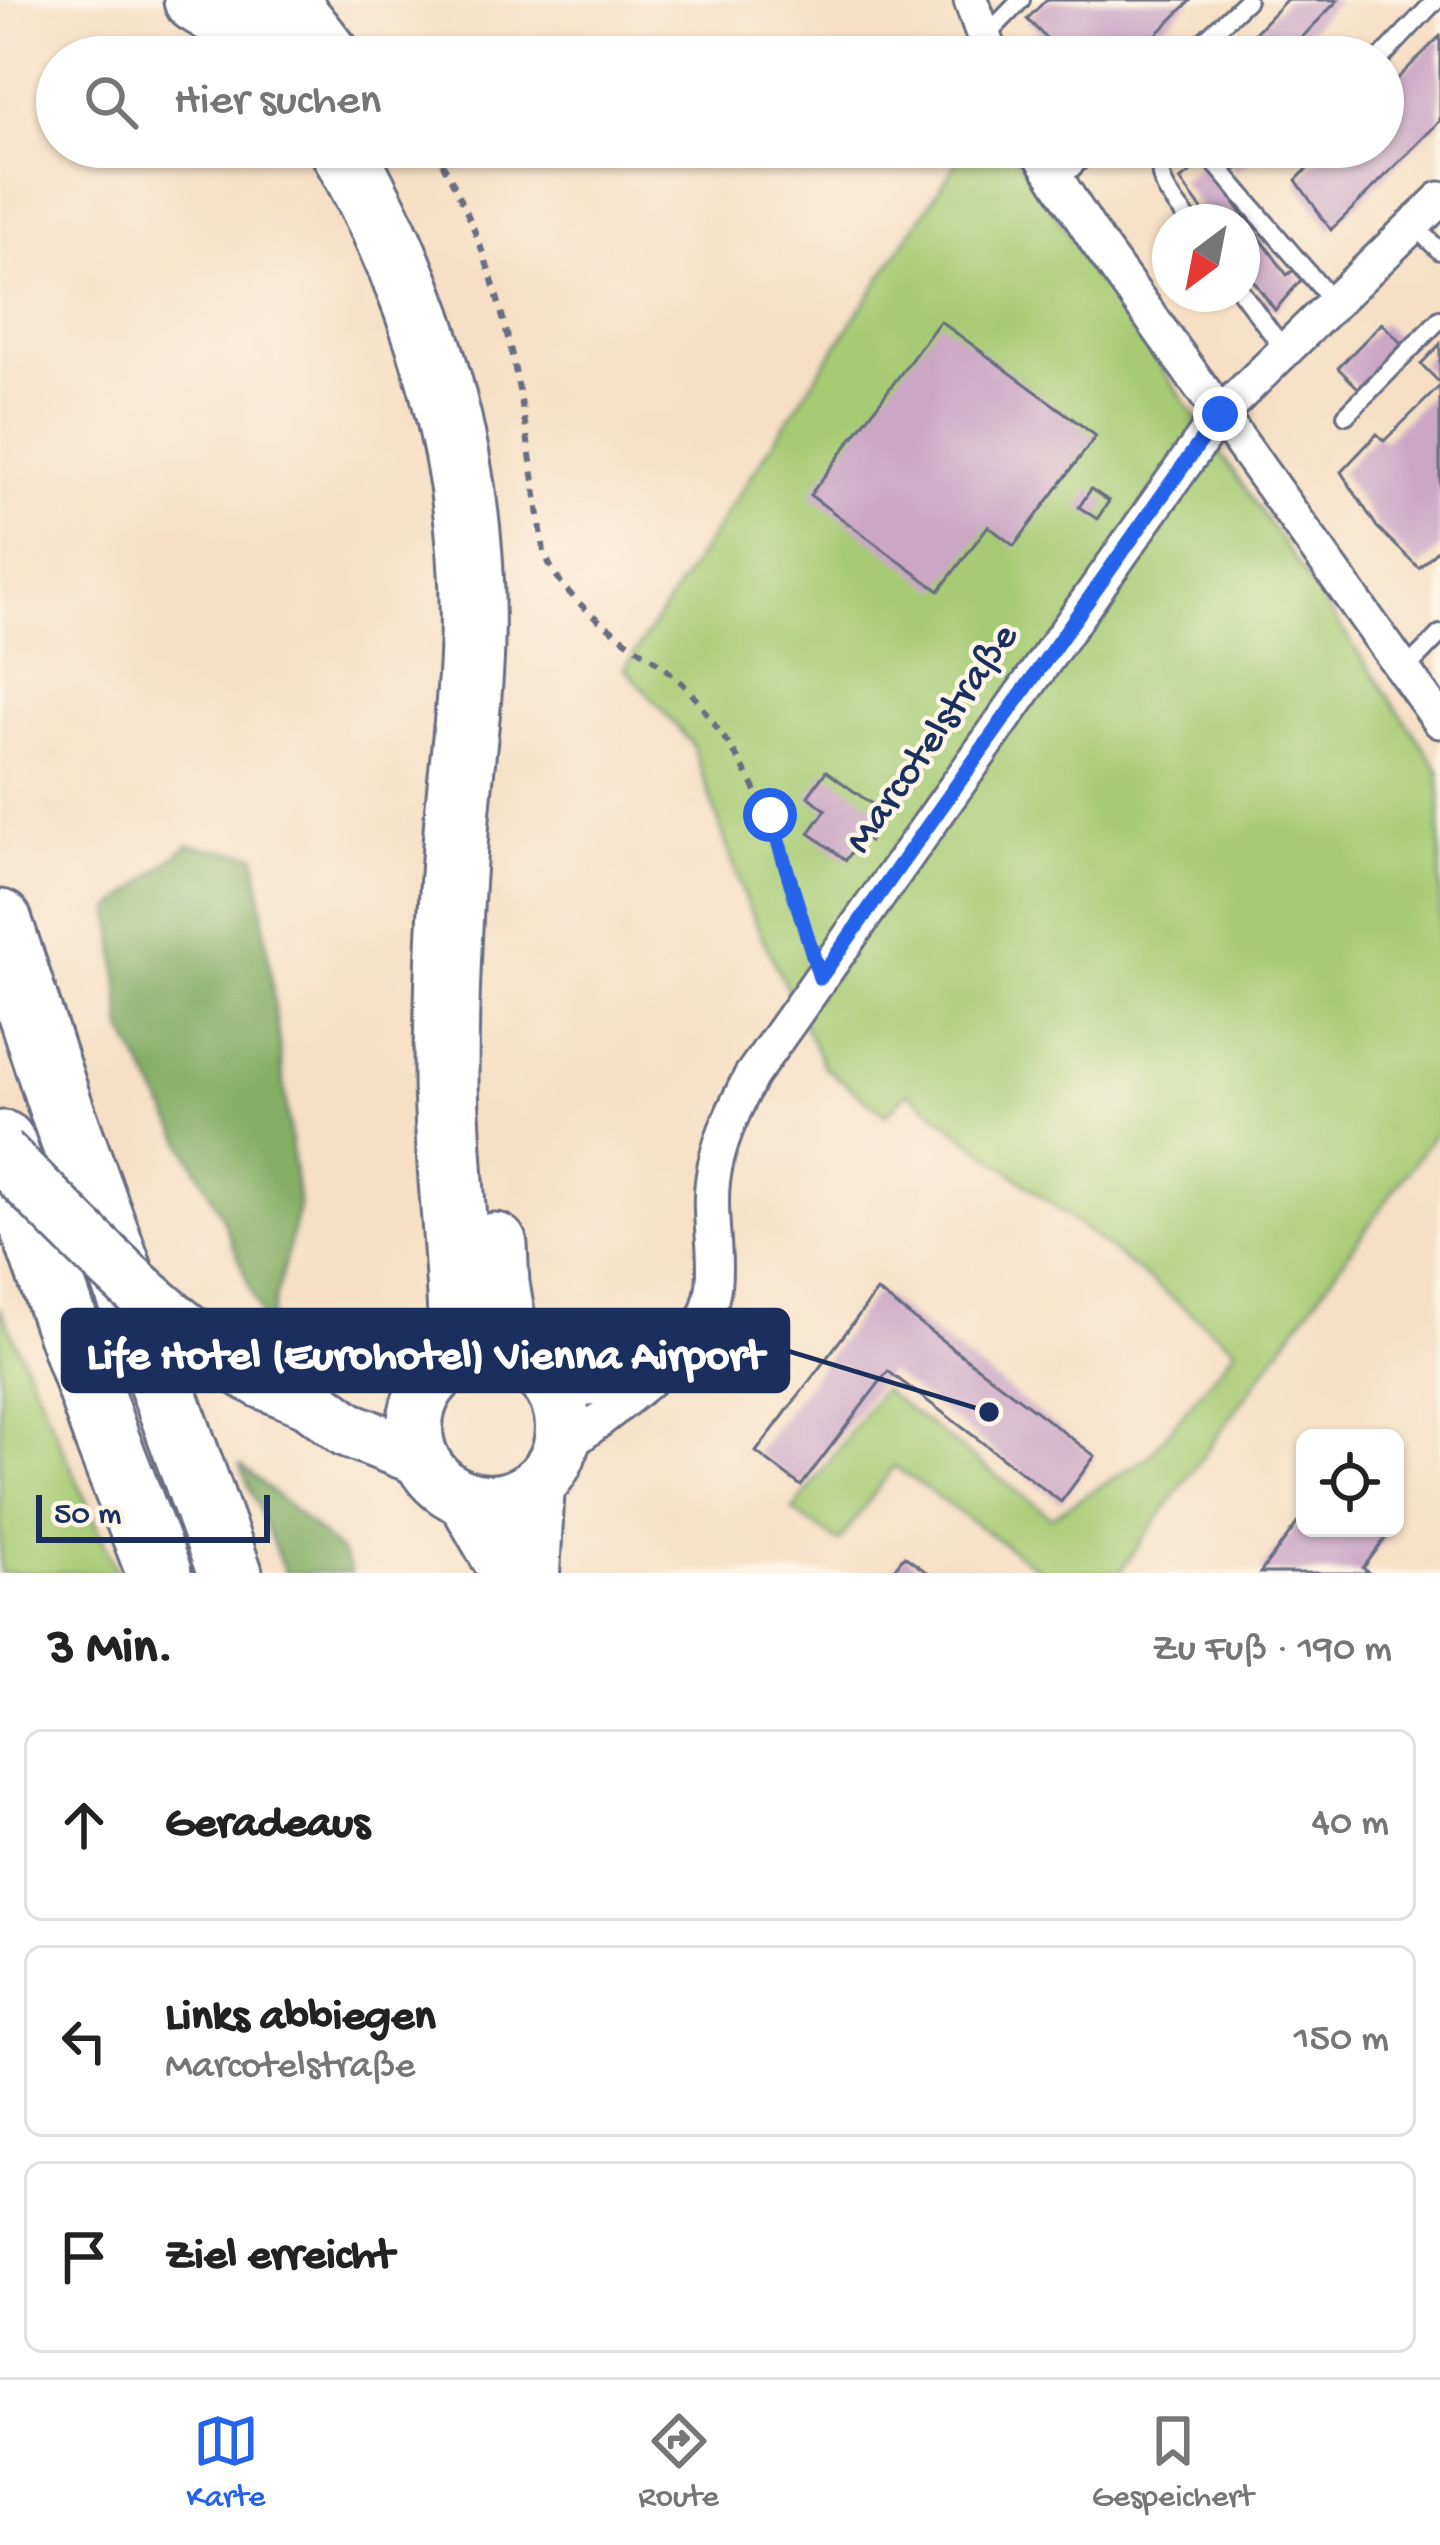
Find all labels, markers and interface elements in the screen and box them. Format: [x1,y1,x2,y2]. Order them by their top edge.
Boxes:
search box [36,36,1404,168]
icon: search [78,69,144,135]
text: Hier suchen [174,76,381,129]
north arrow [1152,204,1260,312]
route end [1193,387,1247,441]
street label: Marcotelstraße [837,614,1032,864]
route start [743,788,797,842]
callout: Life Hotel (Eurohotel) Vienna Airport [63,1310,788,1391]
text: Life Hotel (Eurohotel) Vienna Airport [86,1332,768,1385]
map controls [1296,1429,1404,1537]
button: locate [1296,1429,1404,1537]
scale bar [36,1489,270,1542]
text: 50 m [54,1497,121,1535]
text: 3 Min. [48,1621,173,1681]
text: Zu Fuß · 190 m [1152,1628,1392,1674]
icon: ahead [51,1792,117,1858]
text: Geradeaus [165,1799,370,1852]
text: 40 m [1311,1802,1389,1848]
text: Links abbiegen [165,1992,436,2045]
icon: left [51,2008,117,2074]
text: 150 m [1294,2018,1389,2064]
text: Marcotelstraße [165,2045,415,2091]
icon: arrive [51,2224,117,2290]
text: Ziel erreicht [165,2231,394,2284]
tab: Karte [187,2408,265,2518]
tab: Route [638,2408,719,2518]
tab: Gespeichert [1092,2408,1253,2518]

